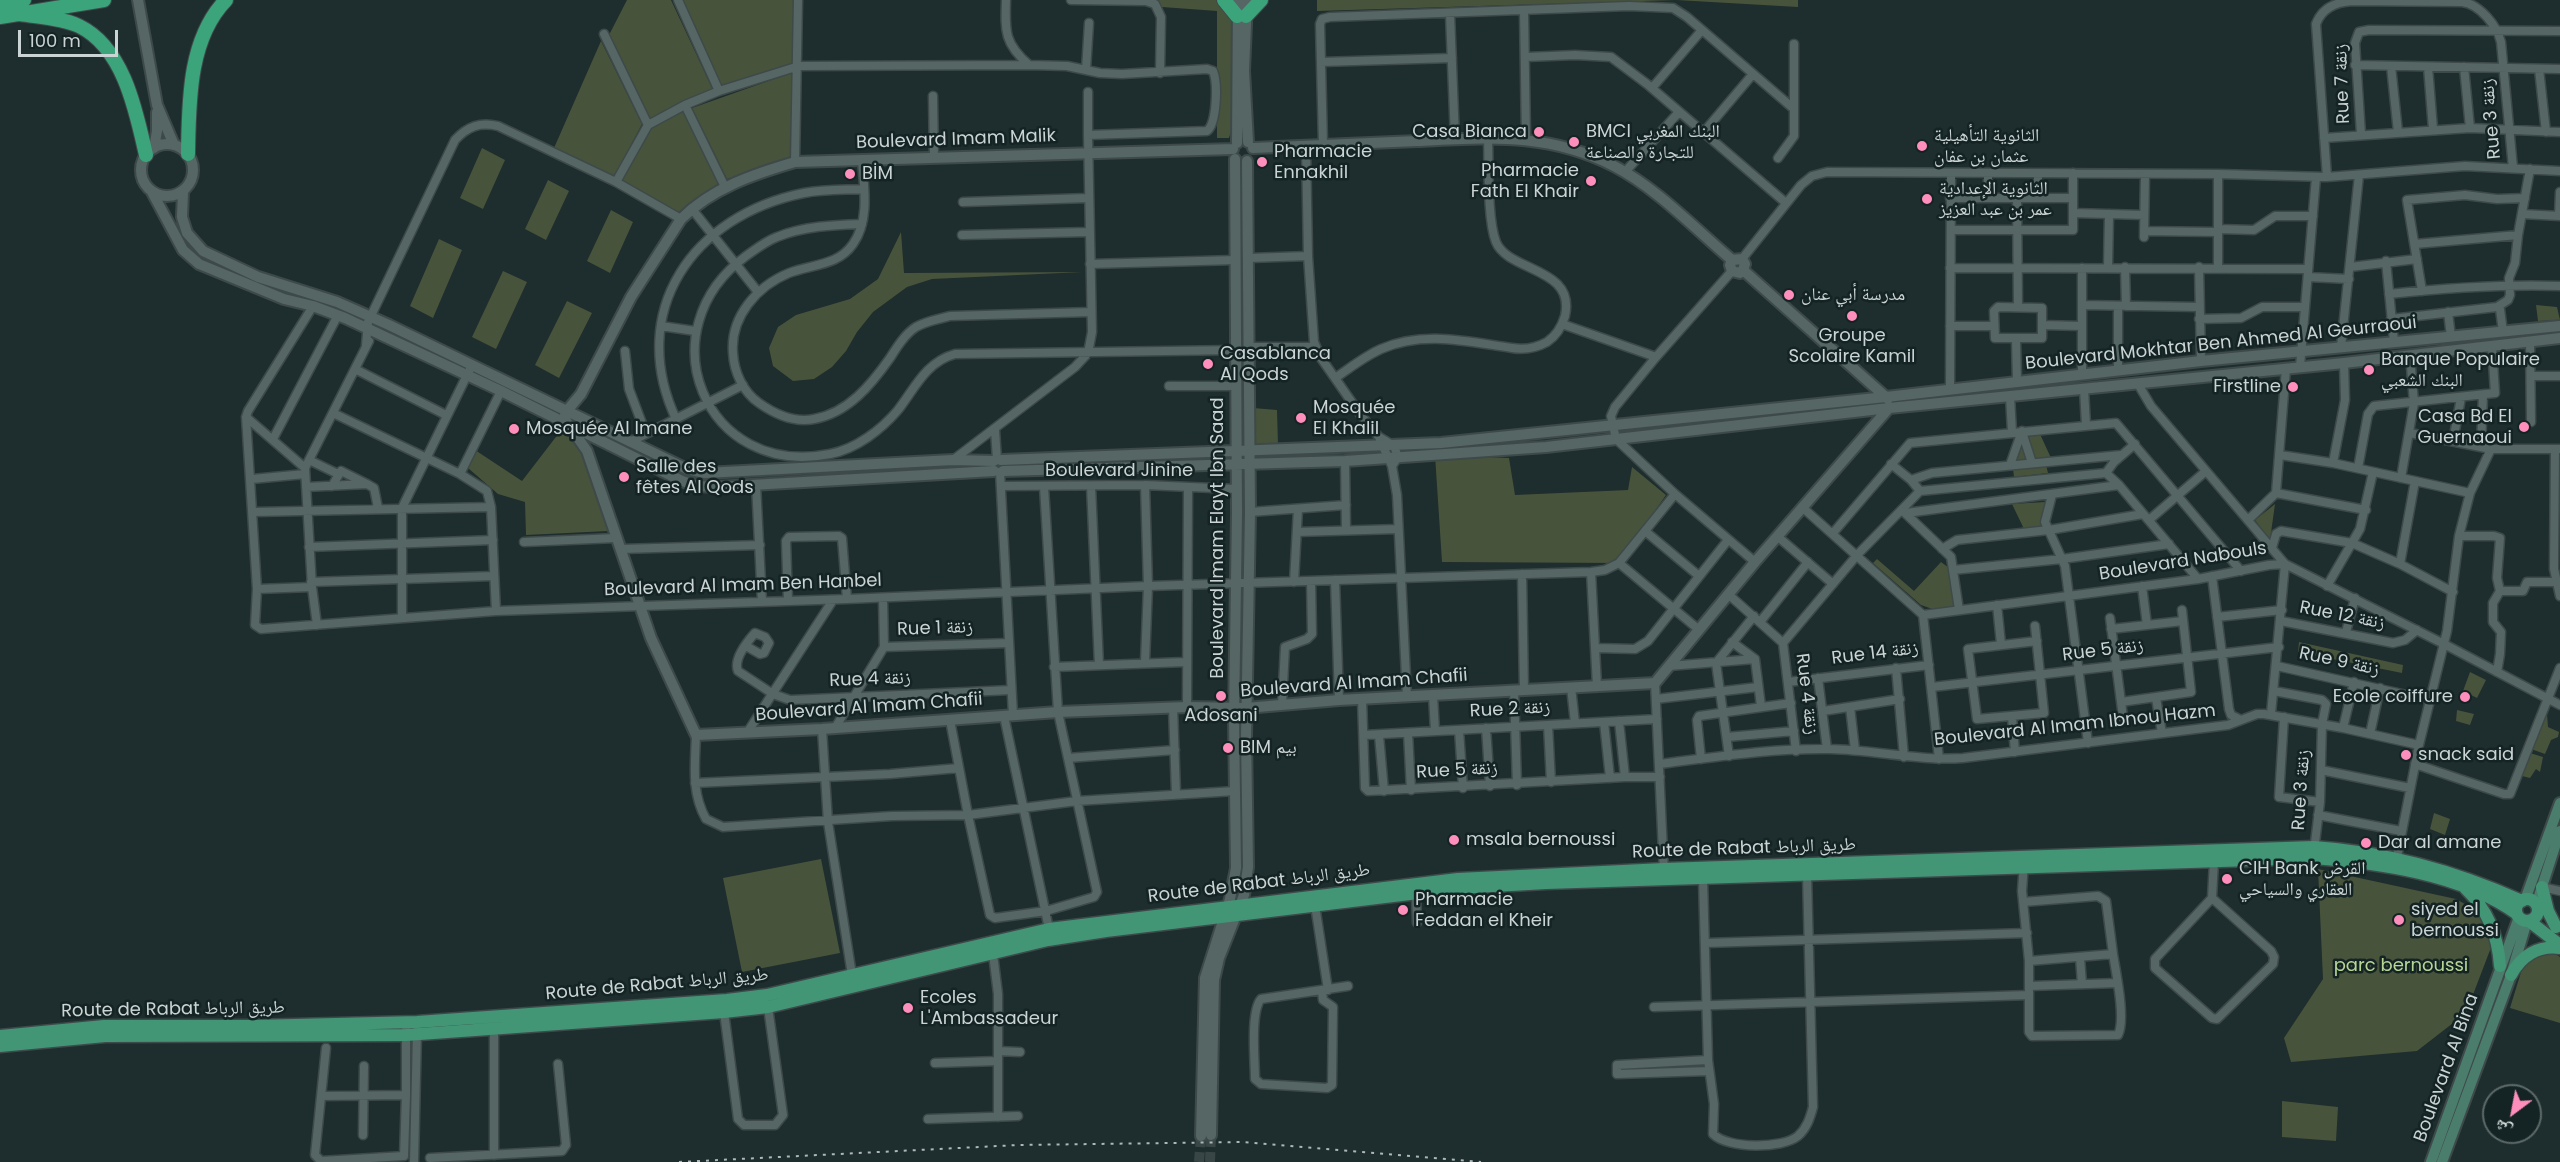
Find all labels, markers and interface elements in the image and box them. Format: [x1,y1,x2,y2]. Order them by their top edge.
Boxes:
scale bar [21,18,122,56]
text: 100 m [29,28,81,53]
street label: Rue 7 زنقة [2331,44,2355,124]
street label: Rue 3 زنقة [2478,78,2506,160]
place label: Casa Bianca [1412,121,1527,143]
place label: BMCI البنك المغربي للتجارة والصناعة [1586,121,1720,164]
marker: Casa Bianca [1532,125,1546,139]
place label: الثانوية التأهيلية عثمان بن عفان [1934,125,2039,168]
street label: Boulevard Imam Malik [856,126,1056,154]
marker: BMCI البنك المغربي للتجارة والصناعة [1567,135,1581,149]
marker: الثانوية التأهيلية عثمان بن عفان [1915,139,1929,153]
place label: Pharmacie Ennakhil [1274,141,1372,184]
marker: Pharmacie Ennakhil [1255,155,1269,169]
place label: Pharmacie Fath El Khair [1471,160,1579,202]
place label: BİM [862,163,893,185]
marker: BİM [843,167,857,181]
marker: Pharmacie Fath El Khair [1584,174,1598,188]
place label: الثانوية الإعدادية عمر بن عبد العزيز [1939,178,2052,220]
marker: الثانوية الإعدادية عمر بن عبد العزيز [1920,192,1934,206]
place label: مدرسة أبي عنان [1801,284,1905,306]
marker: مدرسة أبي عنان [1782,288,1796,302]
marker: Groupe Scolaire Kamil [1845,309,1859,323]
street label: Boulevard Mokhtar Ben Ahmed Al Geurraoui [2024,313,2418,375]
place label: Groupe Scolaire Kamil [1788,325,1916,368]
place label: Casablanca Al Qods [1220,343,1331,386]
place label: Banque Populaire البنك الشعبي [2381,349,2540,392]
marker: Casablanca Al Qods [1201,357,1215,371]
marker: Banque Populaire البنك الشعبي [2362,363,2376,377]
place label: Firstline [2213,376,2281,398]
marker: Firstline [2286,380,2300,394]
street label: Boulevard Imam Elayt Ibn Saad [1207,397,1229,679]
place label: Mosquée El Khalil [1313,397,1395,440]
place label: Casa Bd El Guernaoui [2417,406,2512,448]
marker: Mosquée El Khalil [1294,411,1308,425]
place label: Mosquée Al Imane [526,418,692,440]
marker: Casa Bd El Guernaoui [2517,420,2531,434]
marker: Mosquée Al Imane [507,422,521,436]
place label: Salle des fêtes Al Qods [636,456,754,498]
street label: Boulevard Jinine [1045,460,1193,482]
marker: Salle des fêtes Al Qods [617,470,631,484]
street label: Boulevard Nabouls [2098,538,2268,586]
street label: Boulevard Al Imam Ben Hanbel [604,570,882,602]
street label: Rue 12 زنقة [2298,597,2386,635]
street label: Rue 1 زنقة [897,617,973,641]
street label: Rue 5 زنقة [2061,635,2145,667]
street label: Rue 14 زنقة [1830,638,1920,670]
street label: Rue 9 زنقة [2297,643,2381,681]
street label: Rue 4 زنقة [1790,652,1822,736]
street label: Boulevard Al Imam Chafii [1240,665,1468,703]
street label: Rue 4 زنقة [829,668,911,692]
place label: Ecole coiffure [2333,686,2453,708]
street label: Boulevard Al Imam Chafii [755,689,983,727]
marker: Adosani [1214,689,1228,703]
marker: Ecole coiffure [2458,690,2472,704]
street label: Rue 2 زنقة [1469,697,1551,723]
street label: Boulevard Al Imam Ibnou Hazm [1933,700,2217,752]
place label: Adosani [1184,705,1258,727]
place label: BIM بيم [1240,737,1297,759]
marker: BIM بيم [1221,741,1235,755]
place label: snack said [2418,744,2514,766]
marker: snack said [2399,748,2413,762]
street label: Rue 3 زنقة [2288,749,2316,831]
street label: Rue 5 زنقة [1416,758,1498,784]
place label: msala bernoussi [1466,829,1615,851]
place label: Dar al amane [2378,832,2501,854]
marker: msala bernoussi [1447,833,1461,847]
street label: Route de Rabat طريق الرباط [1632,834,1856,864]
marker: Dar al amane [2359,836,2373,850]
place label: CIH Bank القرض العقاري والسياحي [2239,858,2365,900]
street label: Route de Rabat طريق الرباط [1147,860,1371,908]
marker: CIH Bank القرض العقاري والسياحي [2220,872,2234,886]
place label: Pharmacie Feddan el Kheir [1415,889,1553,932]
place label: siyed el bernoussi [2411,899,2499,942]
marker: Pharmacie Feddan el Kheir [1396,903,1410,917]
marker: siyed el bernoussi [2392,913,2406,927]
park label: parc bernoussi [2334,955,2468,977]
street label: Route de Rabat طريق الرباط [545,964,769,1006]
place label: Ecoles L'Ambassadeur [920,987,1058,1030]
street label: Boulevard Al Bina [2410,991,2484,1145]
street label: Route de Rabat طريق الرباط [61,997,285,1023]
marker: Ecoles L'Ambassadeur [901,1001,915,1015]
north arrow [2482,1084,2542,1144]
text: ش [2490,1114,2517,1142]

